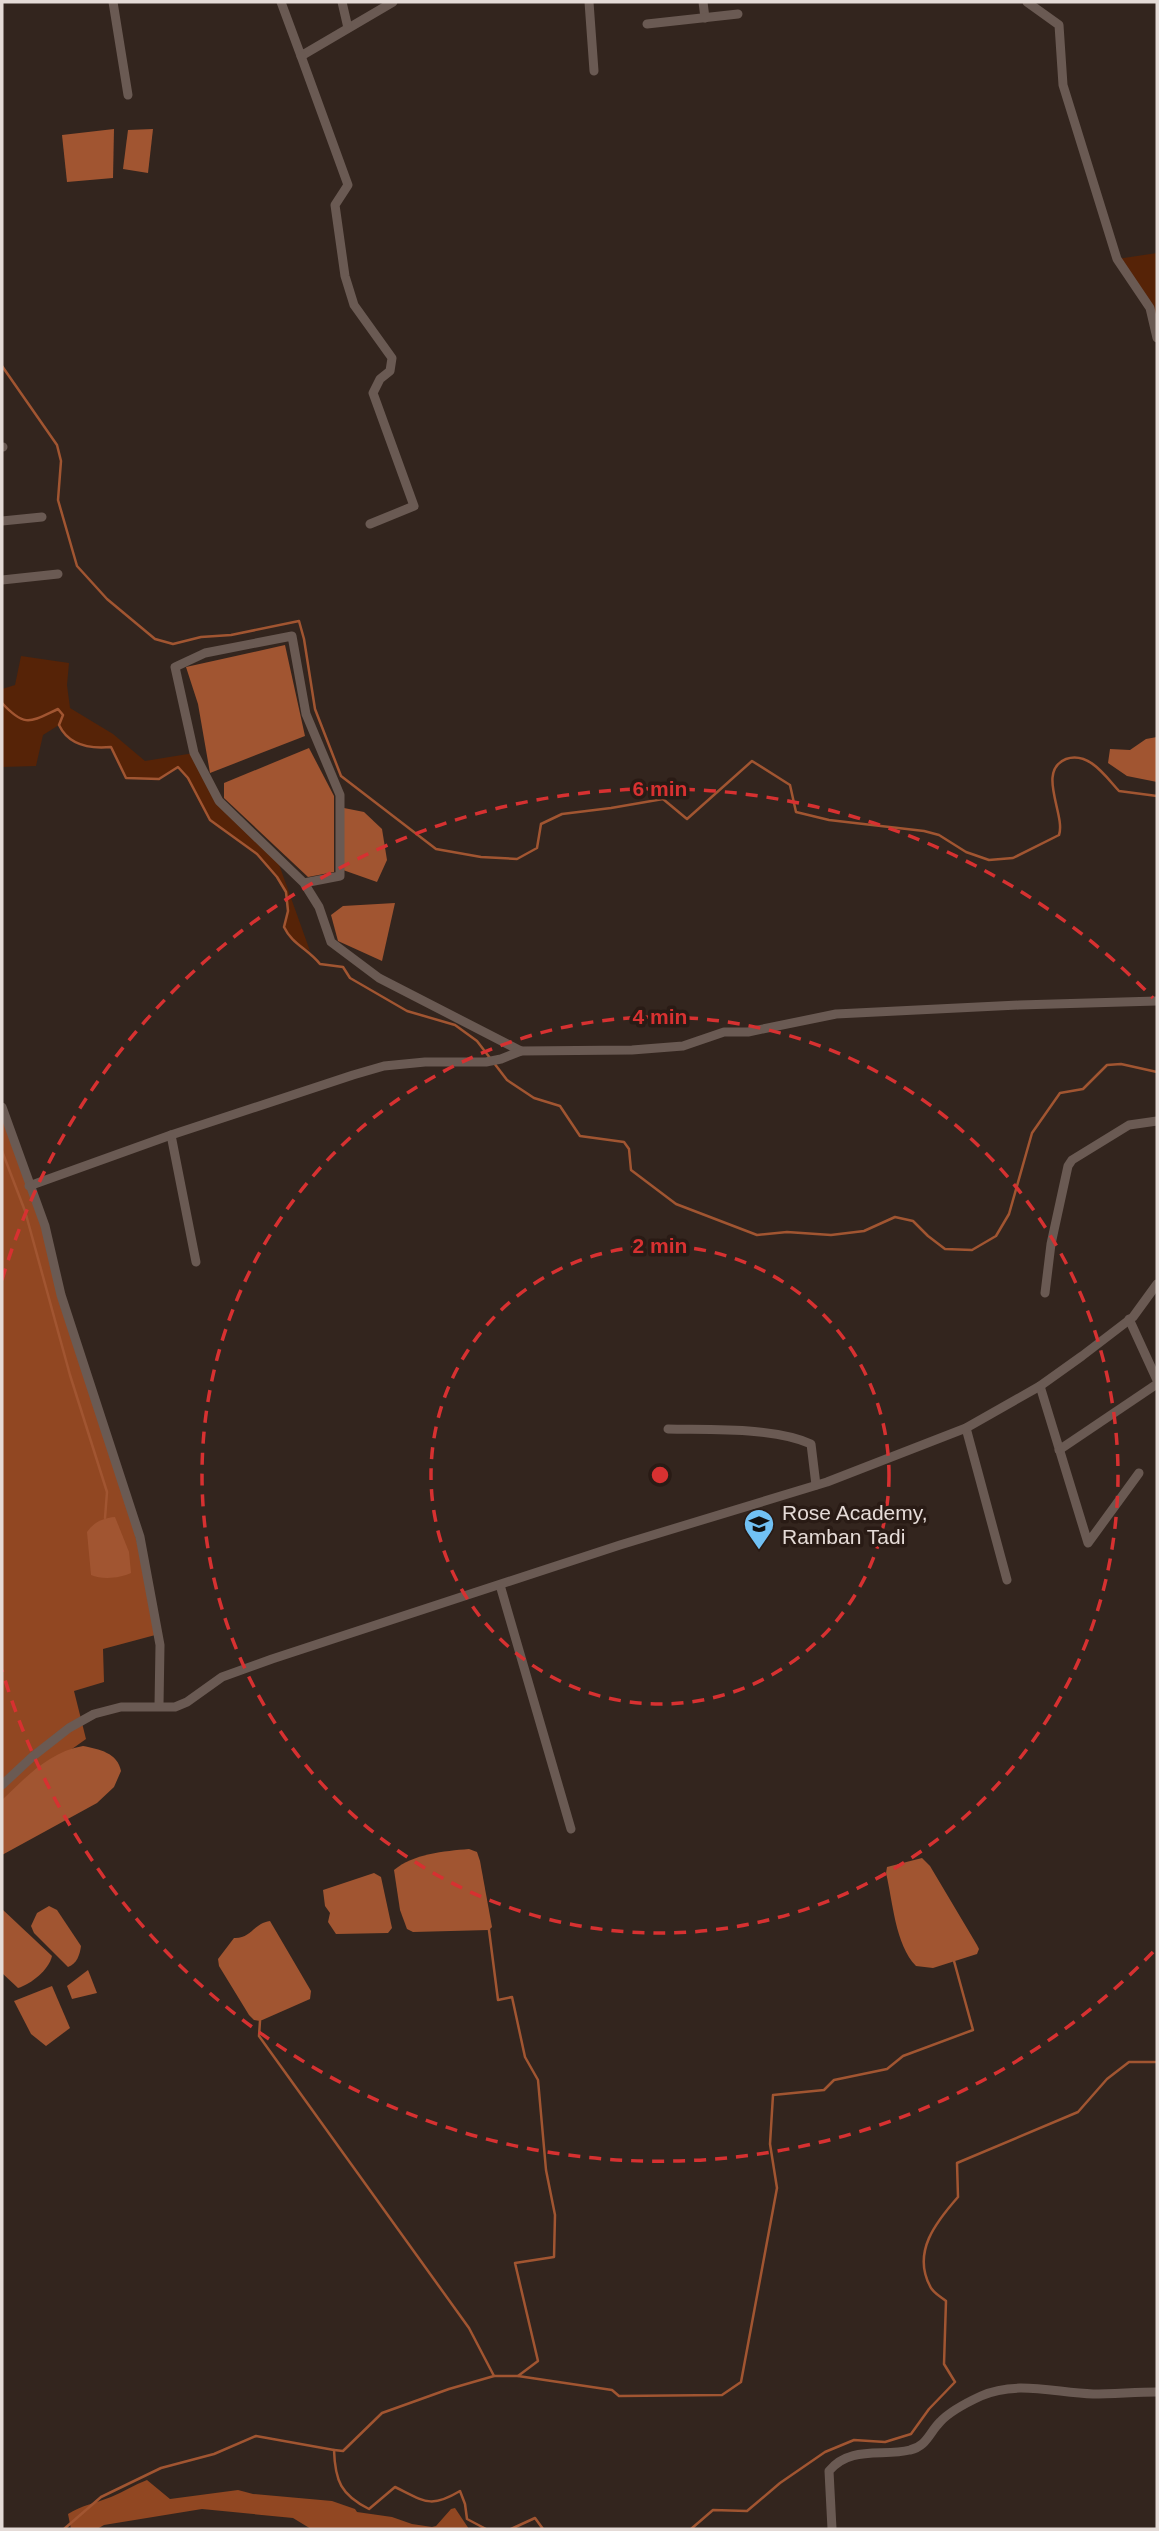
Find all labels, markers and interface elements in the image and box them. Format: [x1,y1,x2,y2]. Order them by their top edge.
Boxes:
text: 6 min [633,777,687,800]
text: 4 min [633,1005,687,1028]
text: 2 min [633,1234,687,1257]
centre of rings [648,1463,672,1487]
place label: Rose Academy, Ramban Tadi [782,1501,928,1548]
school or university icon: Rose Academy, Ramban Tadi [742,1507,776,1551]

